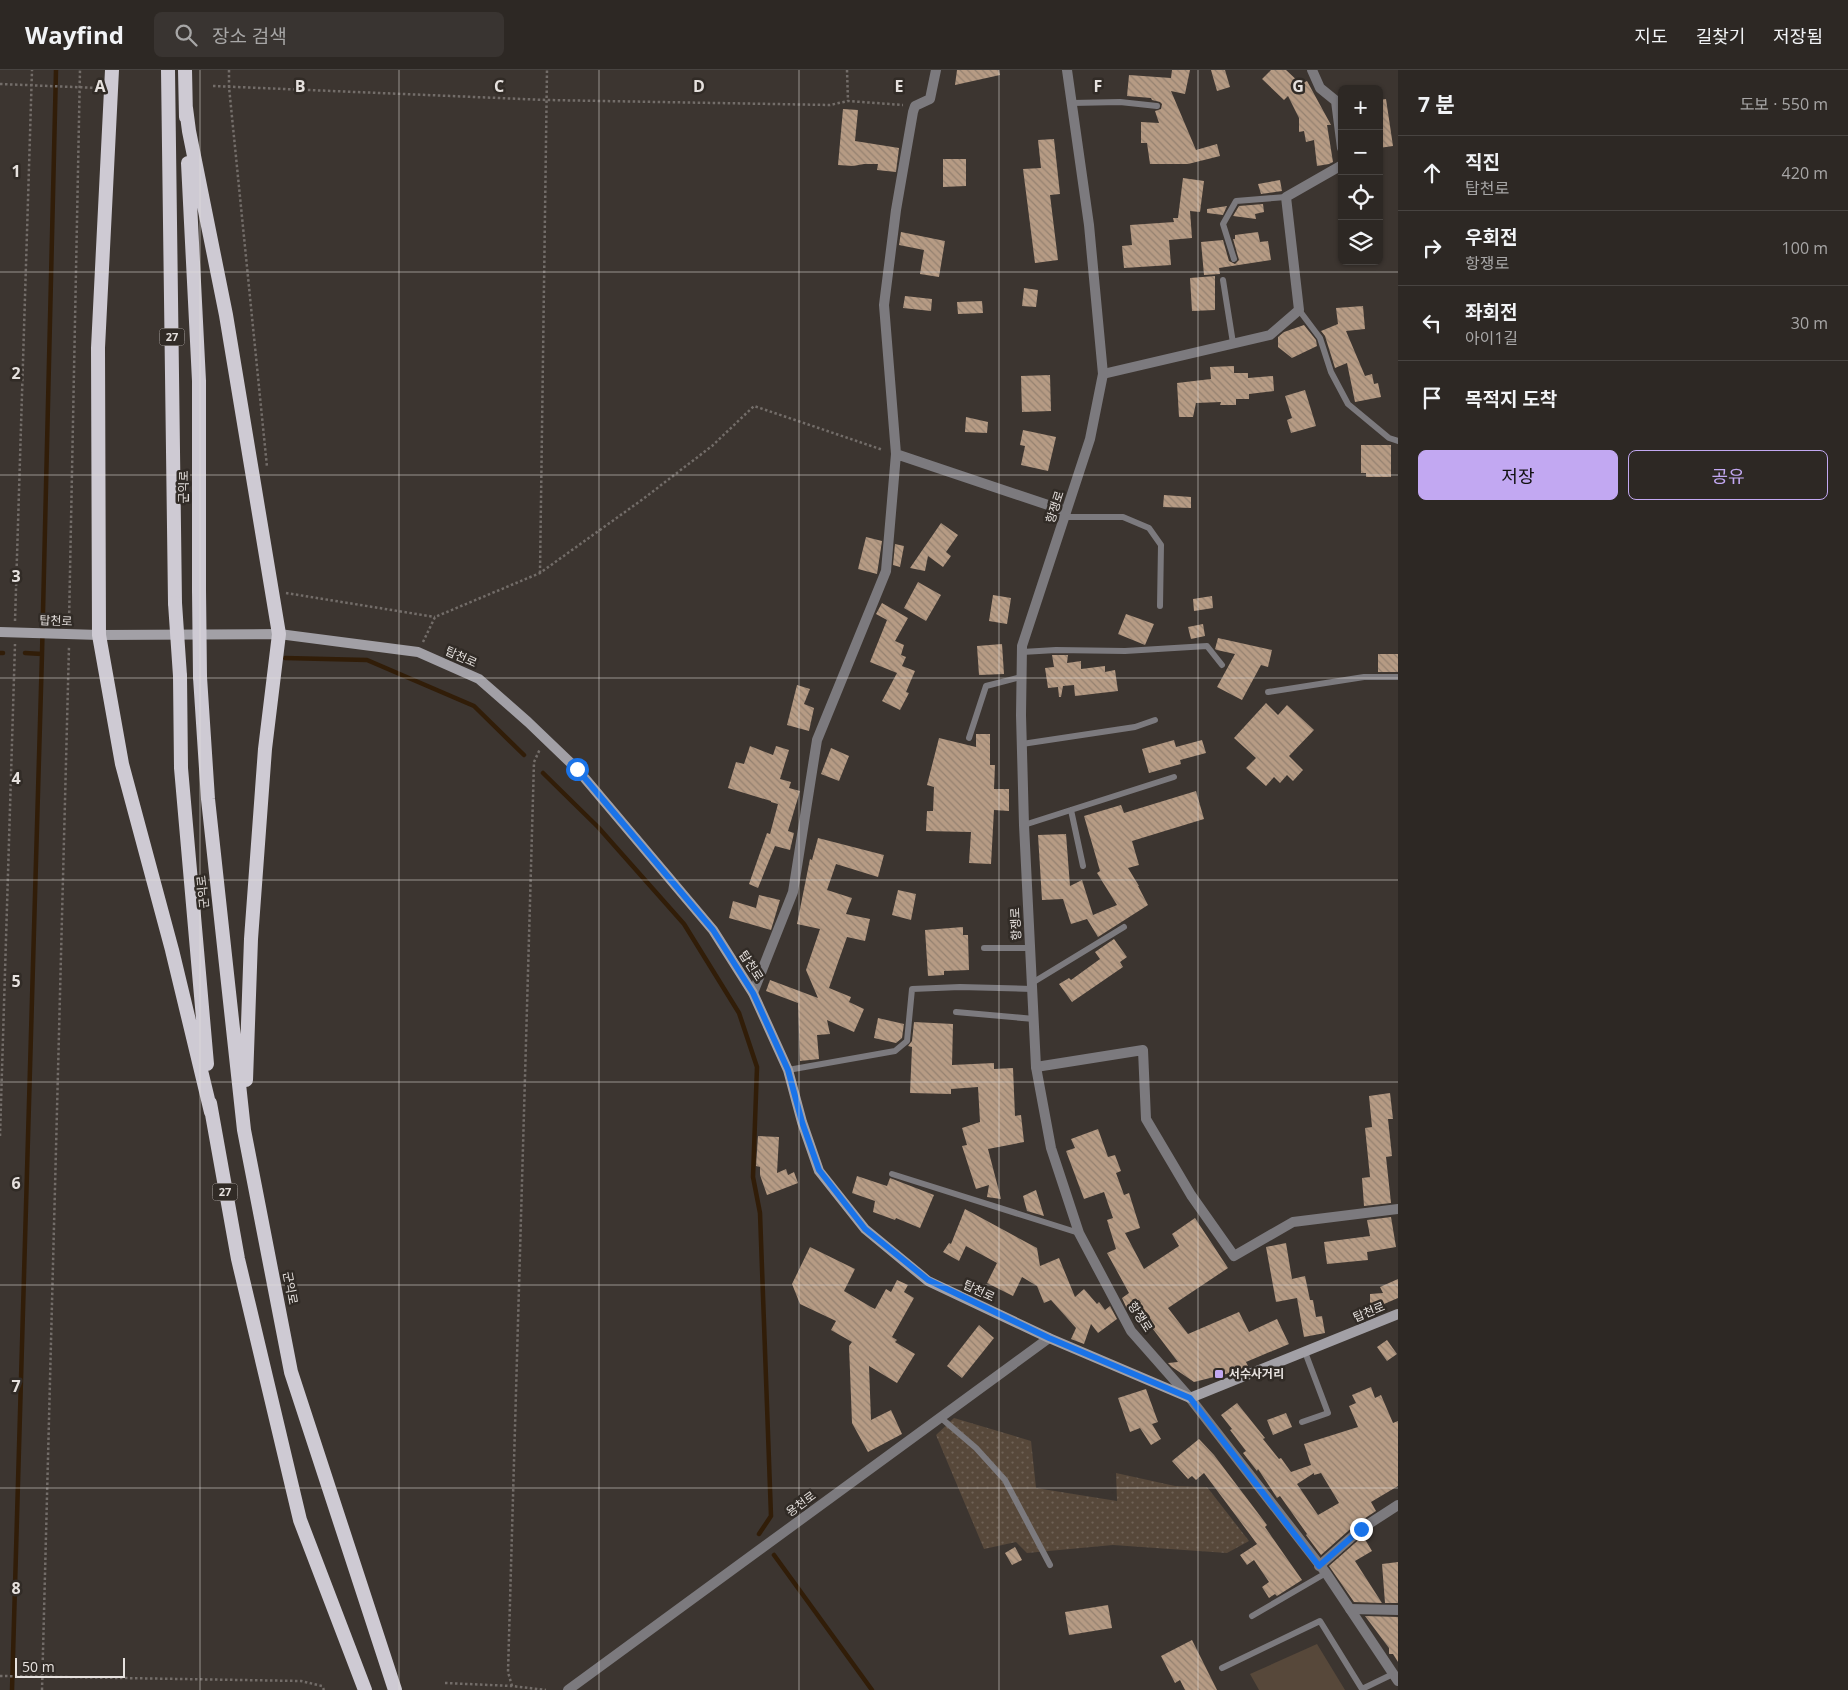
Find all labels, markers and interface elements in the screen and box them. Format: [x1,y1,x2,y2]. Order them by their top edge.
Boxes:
search box [154,12,504,57]
text: Wayfind [25,18,124,51]
icon: search [172,21,200,49]
text: 장소 검색 [212,23,287,49]
text: 지도 [1635,24,1668,48]
text: 길찾기 [1696,24,1745,48]
text: 저장됨 [1773,24,1823,48]
text: A [94,75,106,97]
text: B [295,75,305,97]
text: C [494,75,504,97]
text: D [693,75,705,97]
text: E [895,75,904,97]
text: F [1094,75,1102,97]
text: G [1292,75,1304,97]
map controls [1338,85,1383,265]
button: + [1338,85,1383,130]
text: 7 분 [1418,90,1455,118]
text: 도보 · 550 m [1740,93,1828,115]
button: − [1338,130,1383,175]
text: 직진 [1465,149,1500,175]
icon: ahead [1418,159,1446,187]
text: 1 [11,160,21,182]
text: 420 m [1782,162,1828,184]
button: locate [1338,175,1383,220]
text: 탑천로 [1465,177,1509,199]
button: layers [1338,220,1383,265]
text: 우회전 [1465,224,1517,250]
icon: right [1418,234,1446,262]
text: 100 m [1782,237,1828,259]
text: 항쟁로 [1465,252,1509,274]
text: 좌회전 [1465,299,1517,325]
icon: left [1418,309,1446,337]
text: 30 m [1791,312,1828,334]
text: 아이1길 [1465,327,1518,349]
road number: 27 [160,328,184,346]
text: 2 [11,362,21,384]
icon: arrive [1418,384,1446,412]
text: 목적지 도착 [1465,386,1557,412]
button: 저장 [1418,450,1618,500]
button: 공유 [1628,450,1828,500]
street label: 군익로 [175,470,192,504]
street label: 항쟁로 [1041,488,1068,525]
text: 3 [11,565,21,587]
street label: 탑천로 [39,611,73,630]
street label: 탑천로 [443,642,480,671]
route start [566,758,589,781]
text: 4 [11,767,21,789]
street label: 군익로 [192,875,213,909]
street label: 항쟁로 [1006,907,1025,941]
street label: 탑천로 [735,947,768,984]
text: 5 [11,970,21,992]
text: 6 [11,1172,21,1194]
road number: 27 [212,1184,238,1200]
street label: 군익로 [279,1270,302,1306]
street label: 탑천로 [961,1276,998,1305]
street label: 탑천로 [1350,1297,1387,1326]
street label: 항쟁로 [1124,1298,1157,1335]
place label: 서수사거리 [1229,1365,1284,1382]
marker: 서수사거리 [1213,1368,1225,1380]
text: 7 [11,1375,21,1397]
street label: 용천로 [782,1487,819,1520]
route end [1350,1518,1373,1541]
text: 8 [11,1577,21,1599]
scale bar [15,1655,125,1678]
text: 50 m [22,1657,55,1676]

